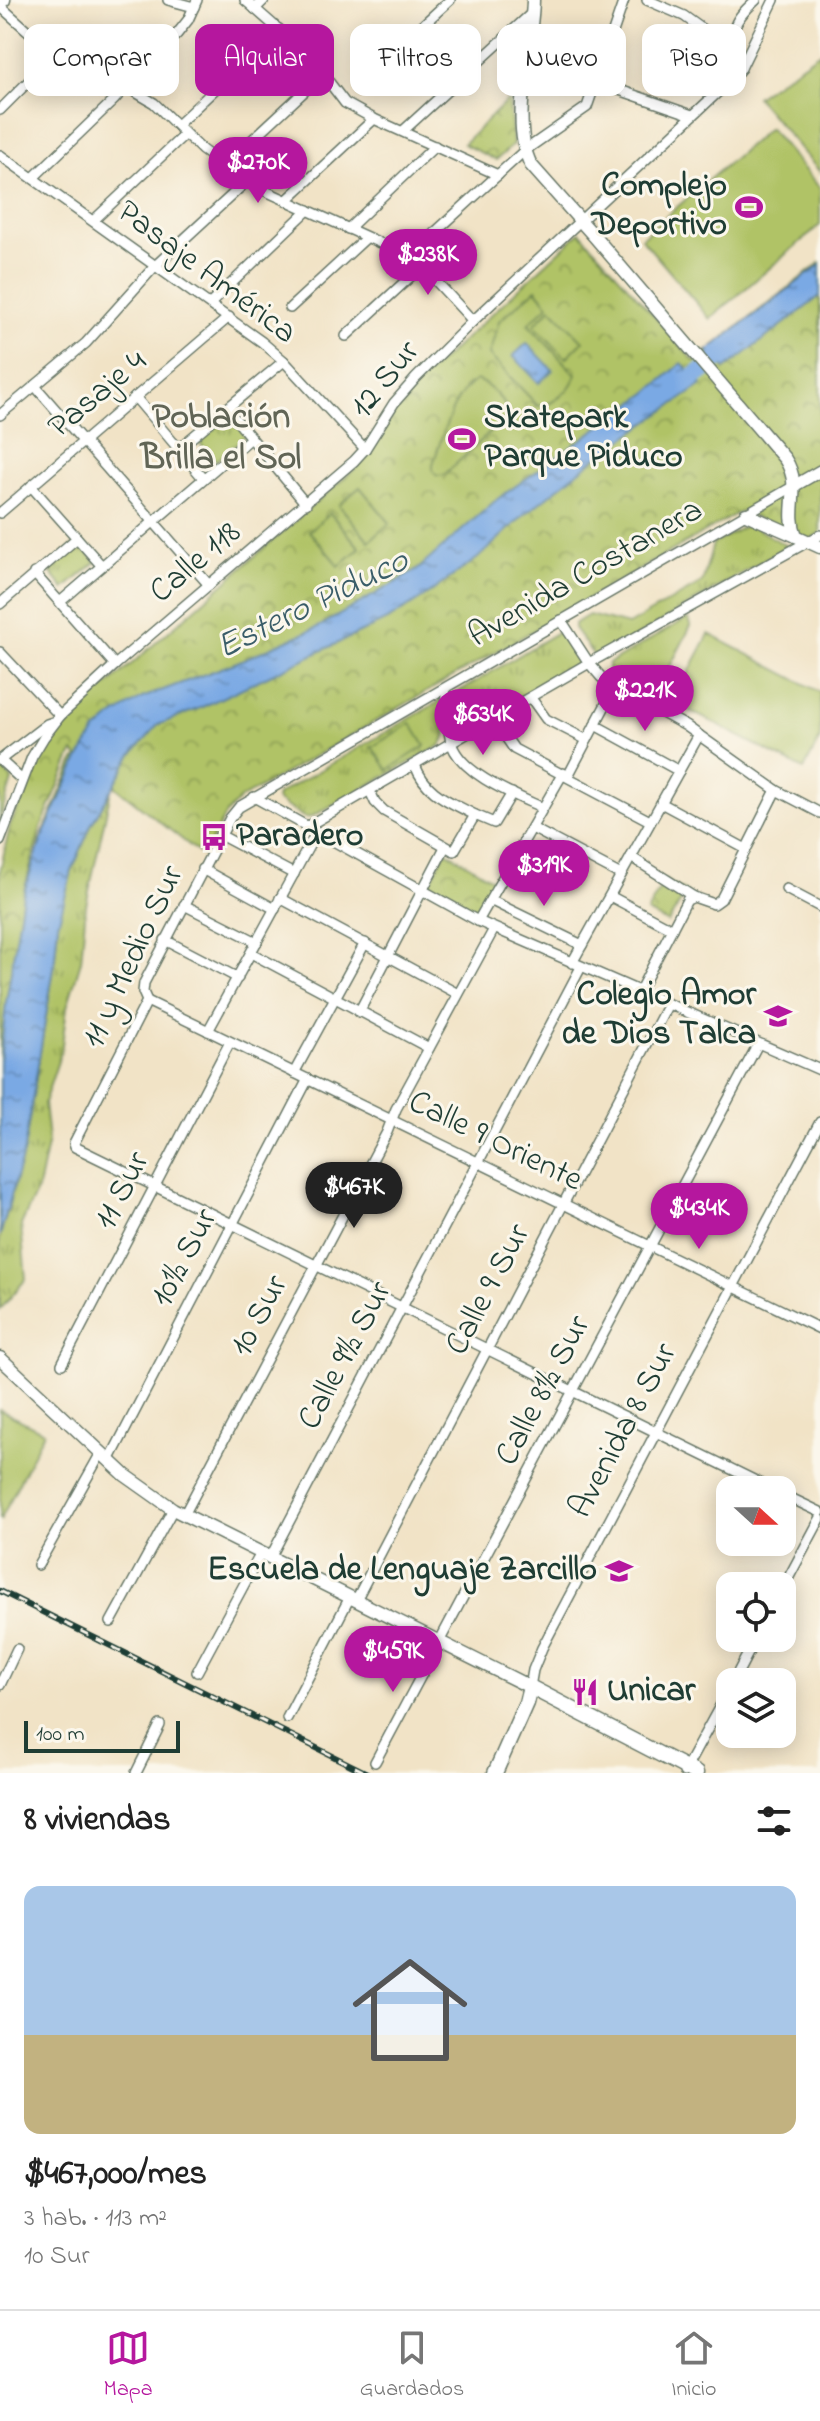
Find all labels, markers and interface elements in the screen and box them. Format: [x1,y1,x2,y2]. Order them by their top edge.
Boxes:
chip: Comprar [24,24,179,96]
chip: Alquilar [195,24,334,96]
chip: Filtros [350,24,481,96]
chip: Nuevo [497,24,626,96]
chip: Piso [642,24,746,96]
pin: $270K [202,137,314,205]
text: $270K [226,144,290,182]
place label: Complejo Deportivo [590,162,727,251]
street label: Pasaje América [105,188,307,358]
sports icon: Complejo Deportivo [734,192,764,222]
pin: $238K [372,229,484,297]
text: $238K [397,236,459,274]
street label: 12 Sur [339,330,433,430]
street label: Pasaje 4 [37,338,159,452]
district label: Población Brilla el Sol [139,392,301,486]
place label: Skatepark Parque Piduco [484,394,683,483]
sports icon: Skatepark Parque Piduco [447,424,477,454]
street label: Avenida Costanera [459,486,713,662]
street label: Calle 118 [139,510,253,616]
water label: Estero Piduco [208,535,419,674]
pin: $221K [589,665,701,733]
text: $221K [614,672,676,710]
pin: $634K [427,689,539,757]
text: $634K [452,696,514,734]
place label: Paradero [236,812,363,862]
bus stop icon: Paradero [199,822,229,852]
pin: $319K [488,840,600,908]
text: $319K [516,847,572,885]
street label: 11 y Medio Sur [70,857,198,1057]
place label: Colegio Amor de Dios Talca [562,971,757,1060]
school or university icon: Colegio Amor de Dios Talca [763,1001,793,1031]
street label: Calle 9 Oriente [399,1078,591,1206]
street label: 11 Sur [82,1143,164,1239]
pin: $467K [298,1162,410,1230]
text: $467K [323,1169,385,1207]
pin: $434K [643,1183,755,1251]
text: $434K [669,1190,729,1228]
street label: 10½ Sur [138,1200,232,1316]
street label: Calle 9 Sur [433,1215,545,1365]
street label: 10 Sur [218,1266,302,1366]
street label: Calle 9½ Sur [286,1272,406,1439]
street label: Calle 8½ Sur [483,1306,605,1475]
street label: Avenida 8 Sur [557,1334,691,1528]
north arrow [716,1476,796,1556]
map controls [716,1476,796,1748]
place label: Escuela de Lenguaje Zarcillo [207,1546,597,1597]
school or university icon: Escuela de Lenguaje Zarcillo [604,1556,634,1586]
button: locate [716,1572,796,1652]
pin: $459K [337,1626,449,1694]
text: $459K [362,1633,424,1671]
place label: Unicar [607,1667,697,1717]
button: layers [716,1668,796,1748]
restaurant icon: Unicar [570,1677,600,1707]
scale bar [24,1717,180,1753]
text: 100 m [36,1719,85,1751]
text: 8 viviendas [24,1796,171,1846]
icon: filters [752,1799,796,1843]
icon: home [338,1938,482,2082]
text: $467,000/mes [24,2150,207,2200]
text: 3 hab. · 113 m² [24,2200,167,2238]
text: 10 Sur [24,2238,90,2276]
tab: Mapa [104,2326,153,2406]
tab: Guardados [360,2326,464,2406]
tab: Inicio [671,2326,716,2406]

